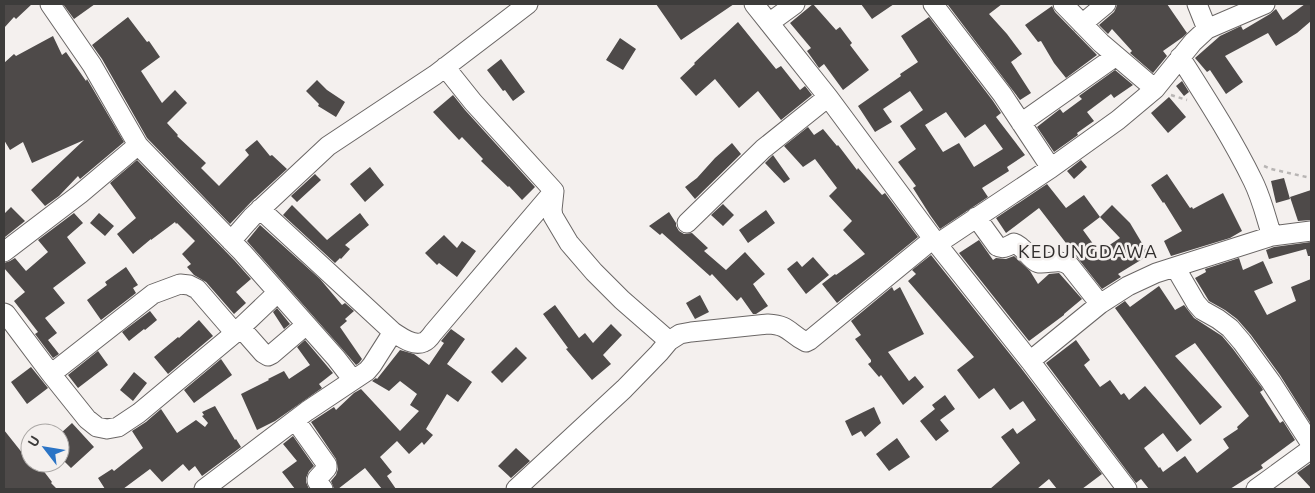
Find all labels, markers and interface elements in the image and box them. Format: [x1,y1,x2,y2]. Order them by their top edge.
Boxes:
district label: KEDUNGDAWA [1018,240,1158,262]
north arrow [20,423,70,473]
text: U [24,433,43,450]

